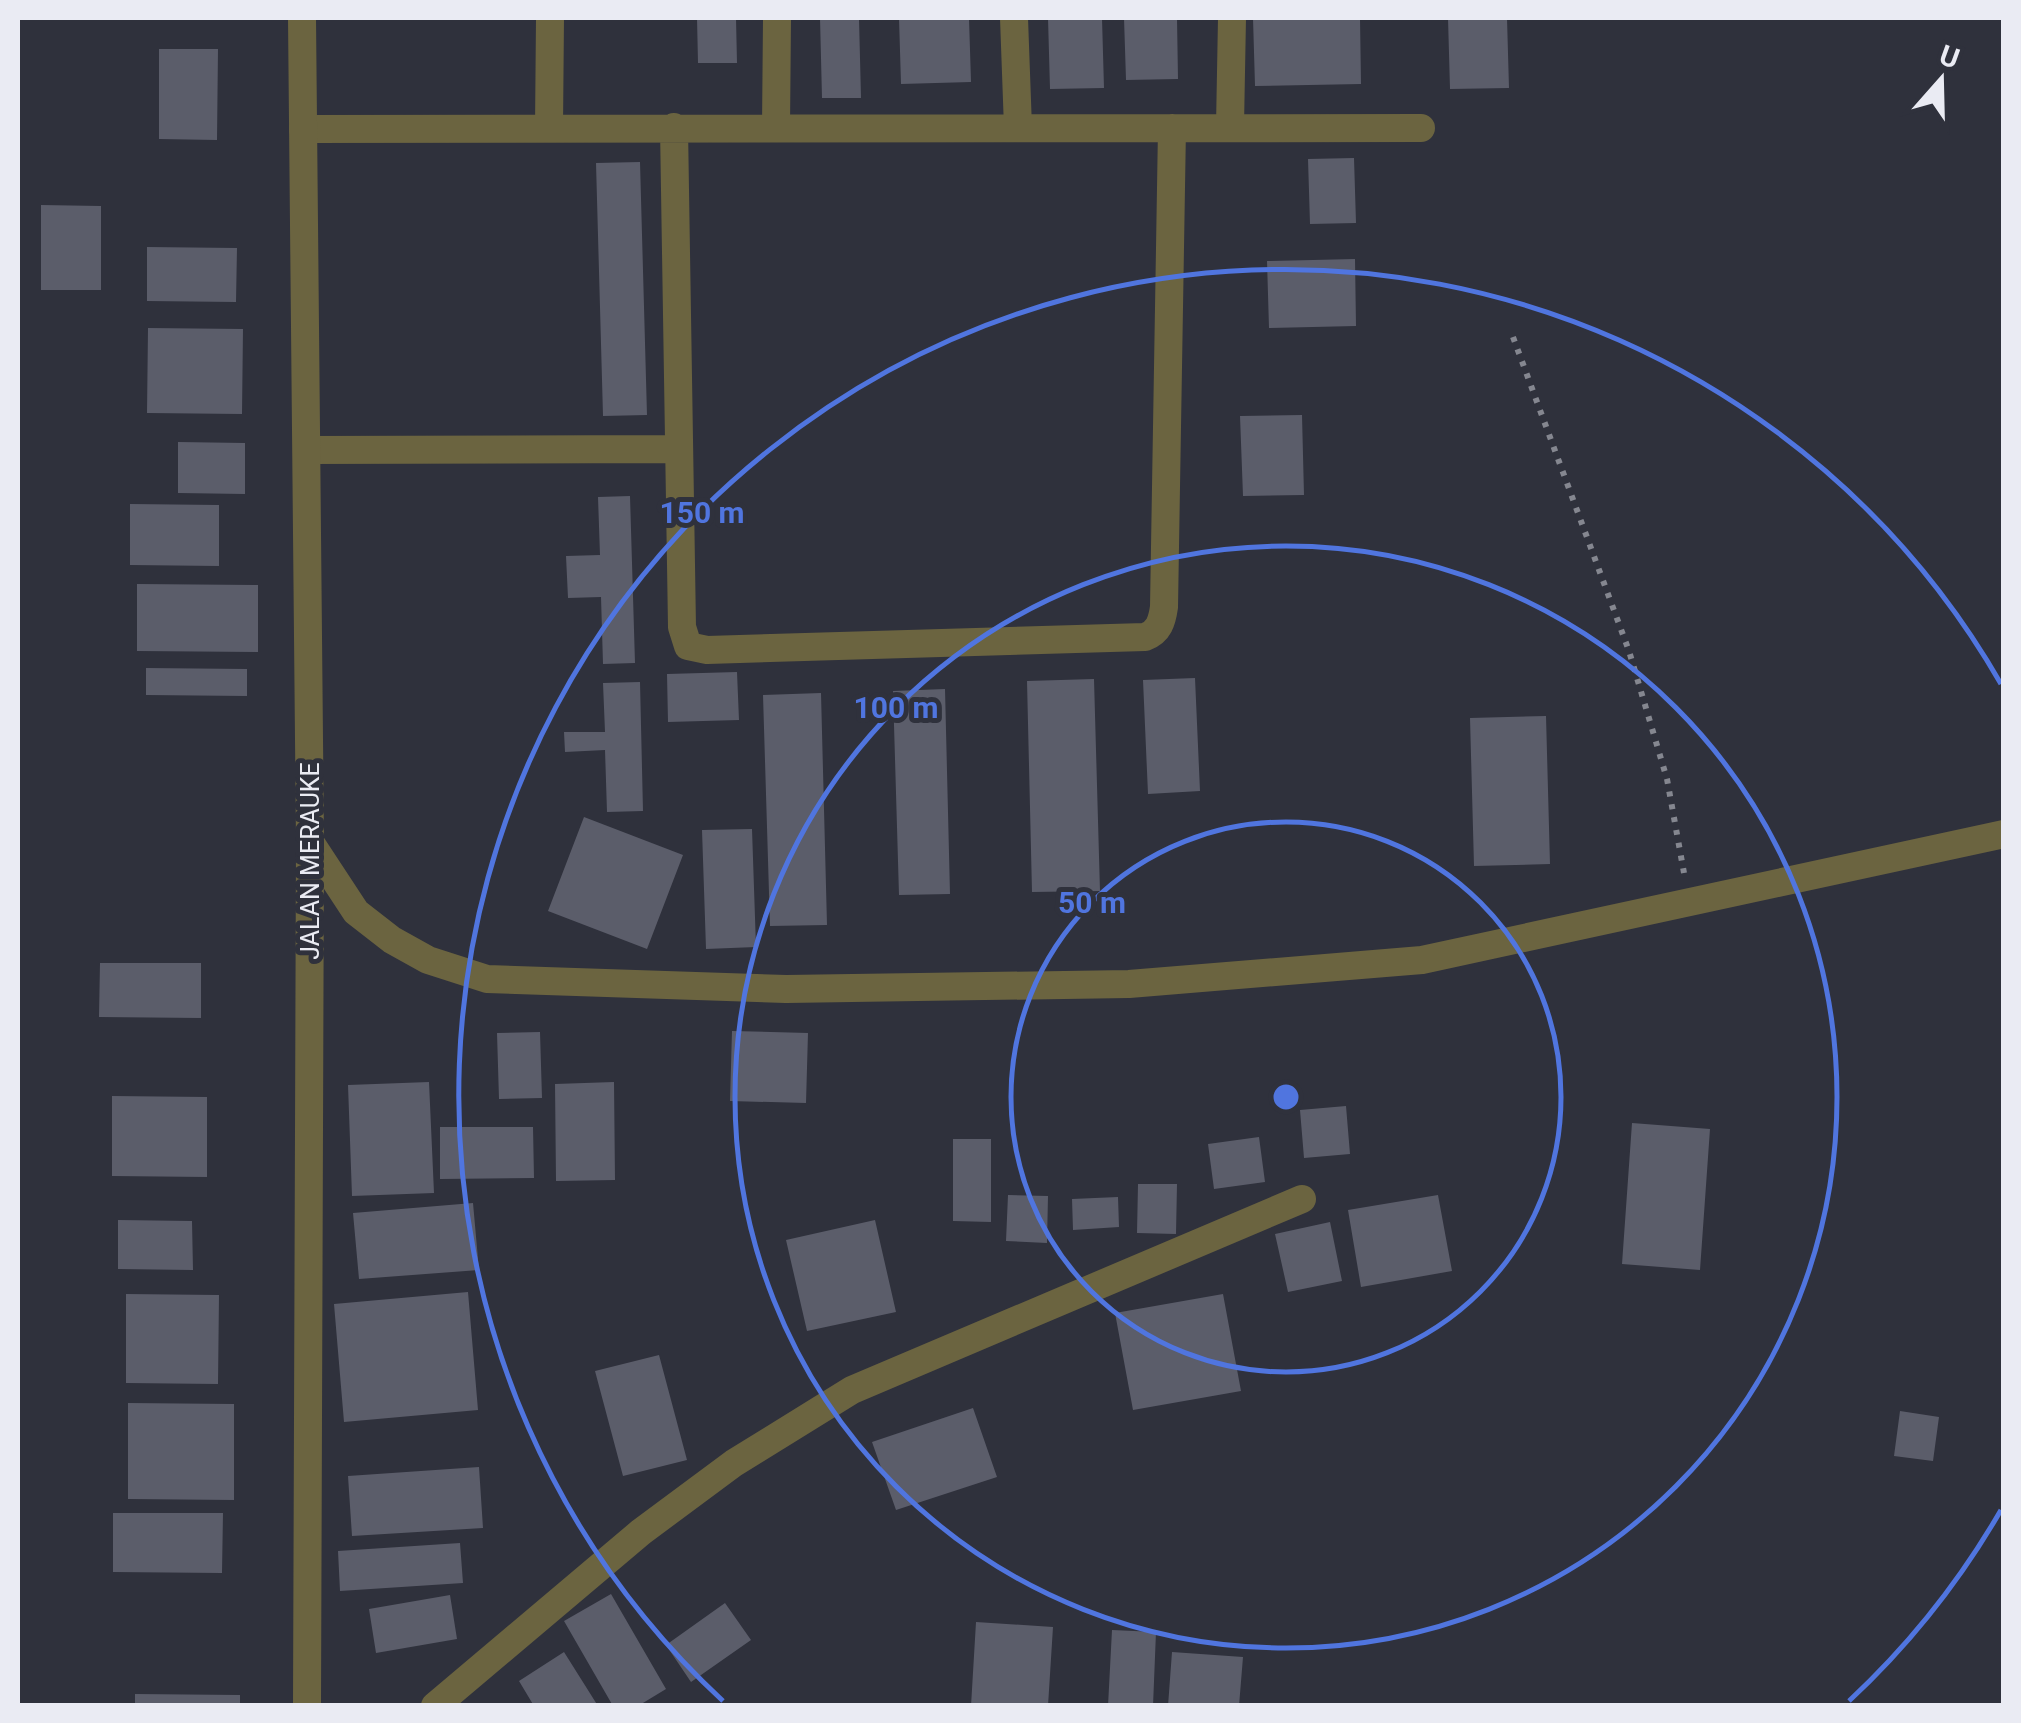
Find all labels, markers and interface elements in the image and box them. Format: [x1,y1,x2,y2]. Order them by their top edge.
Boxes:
north arrow [1891,30,1991,130]
text: U [1935,38,1964,76]
text: 150 m [659,495,745,530]
text: 100 m [853,690,939,725]
street label: JALAN MERAUKE [296,762,325,960]
text: 50 m [1058,885,1126,920]
centre of rings [1268,1079,1304,1115]

